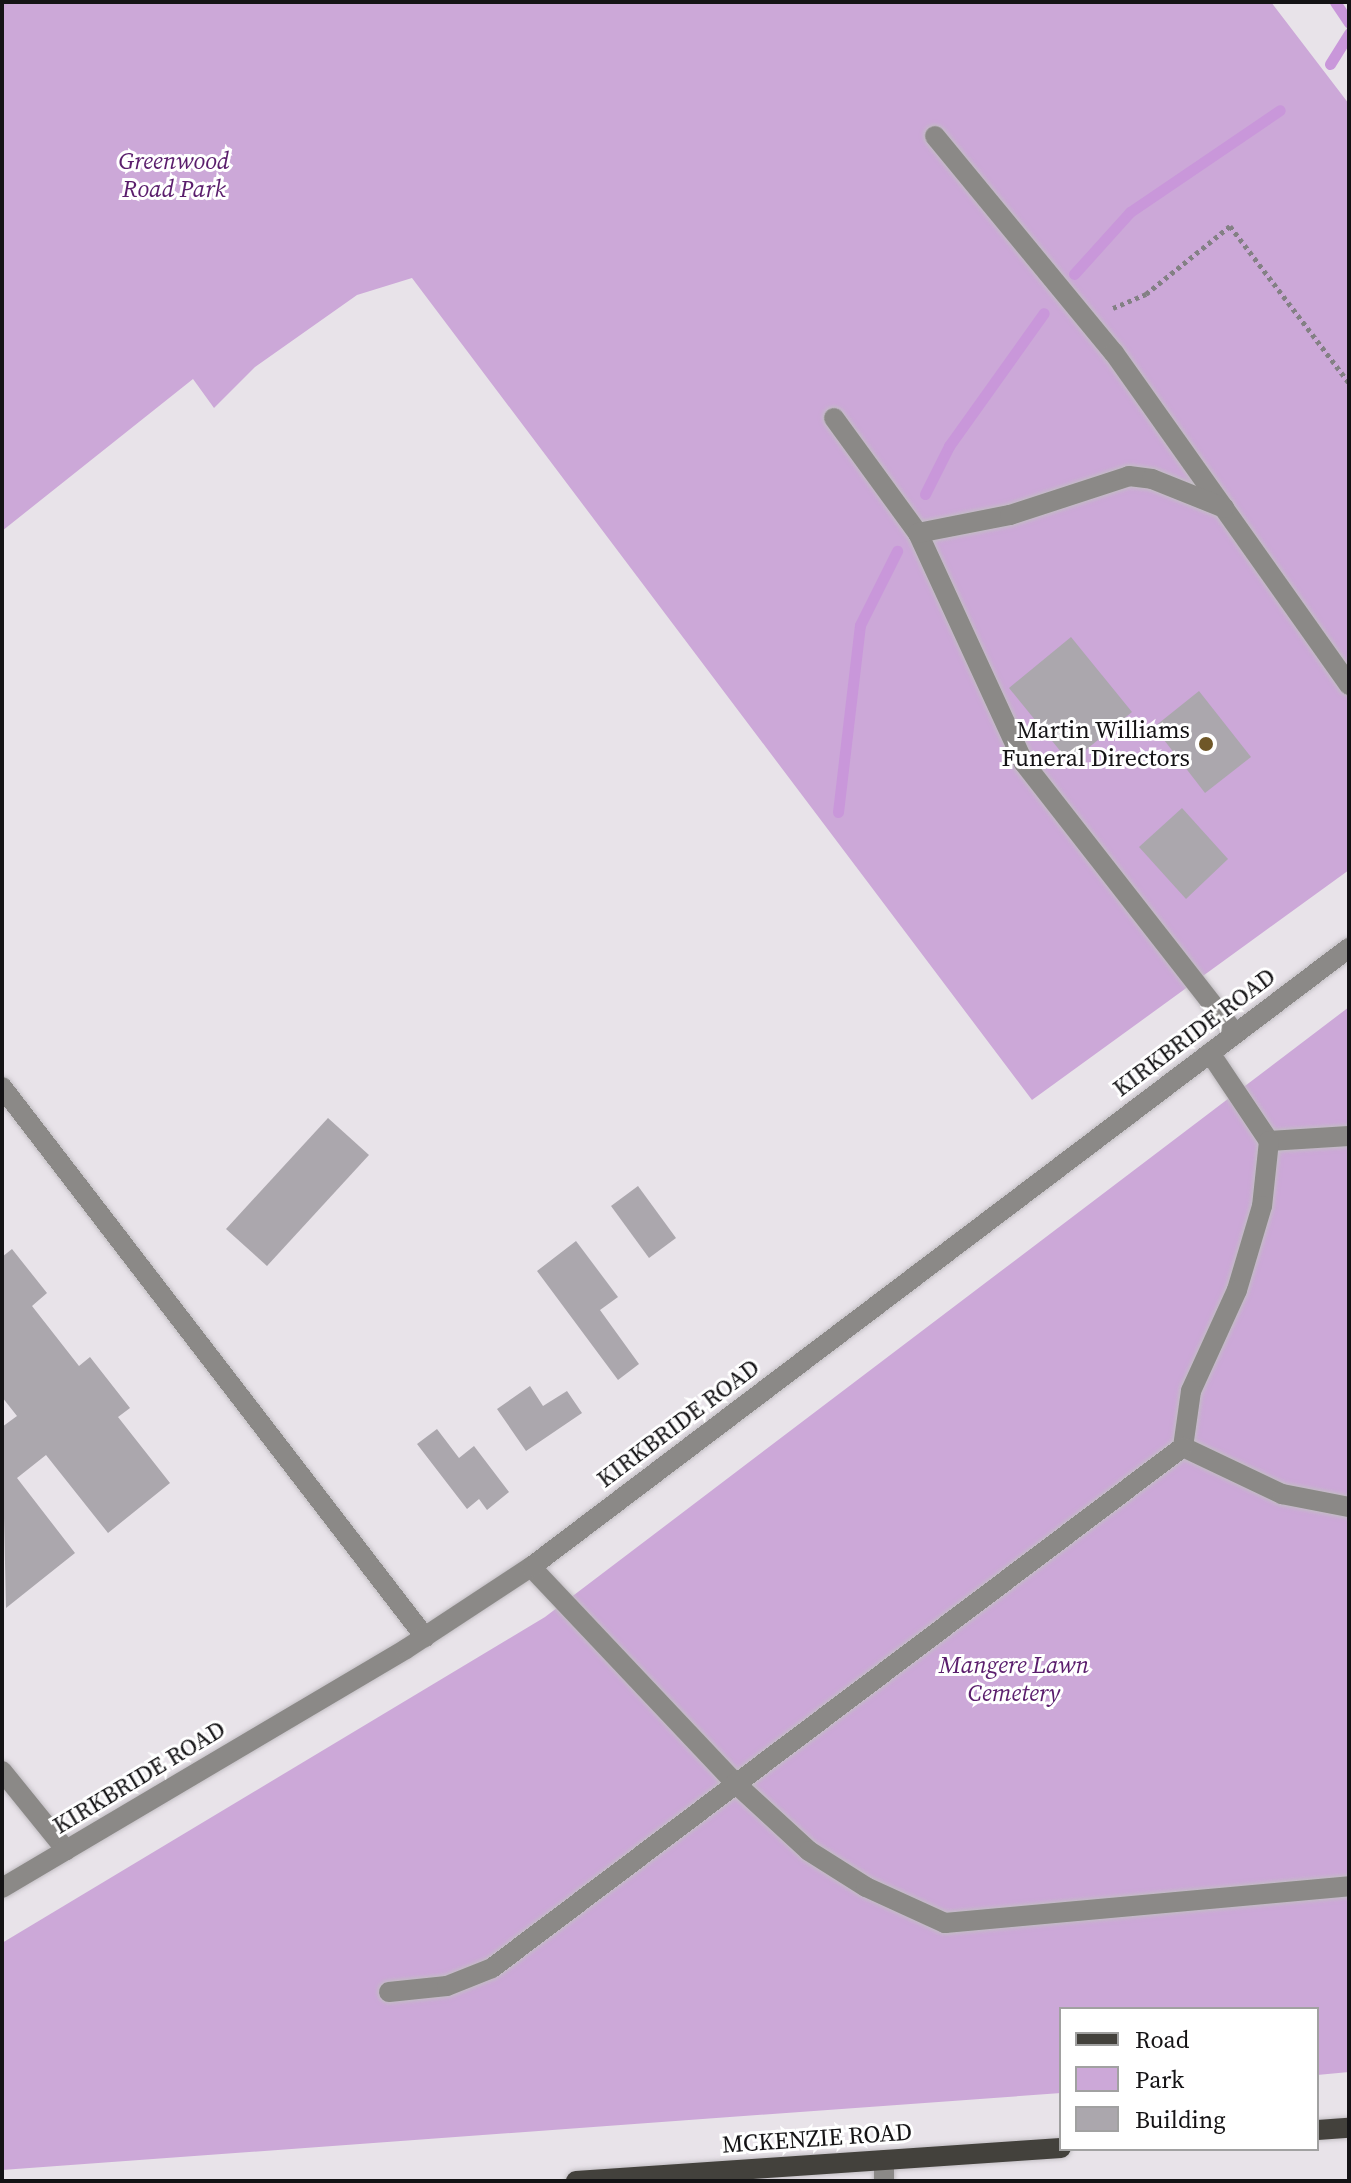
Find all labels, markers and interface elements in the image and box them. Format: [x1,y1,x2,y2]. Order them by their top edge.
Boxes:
park label: Greenwood Road Park [119,147,229,203]
place label: Martin Williams Funeral Directors [1002,716,1190,772]
marker: Martin Williams Funeral Directors [1197,735,1215,753]
street label: KIRKBRIDE ROAD [1107,962,1281,1102]
street label: KIRKBRIDE ROAD [591,1353,765,1493]
park label: Mangere Lawn Cemetery [939,1651,1089,1707]
street label: KIRKBRIDE ROAD [48,1714,230,1840]
legend [1059,2007,1319,2151]
text: Road [1135,2023,1189,2056]
text: Park [1135,2063,1184,2096]
text: Building [1135,2103,1226,2136]
street label: MCKENZIE ROAD [721,2117,913,2159]

